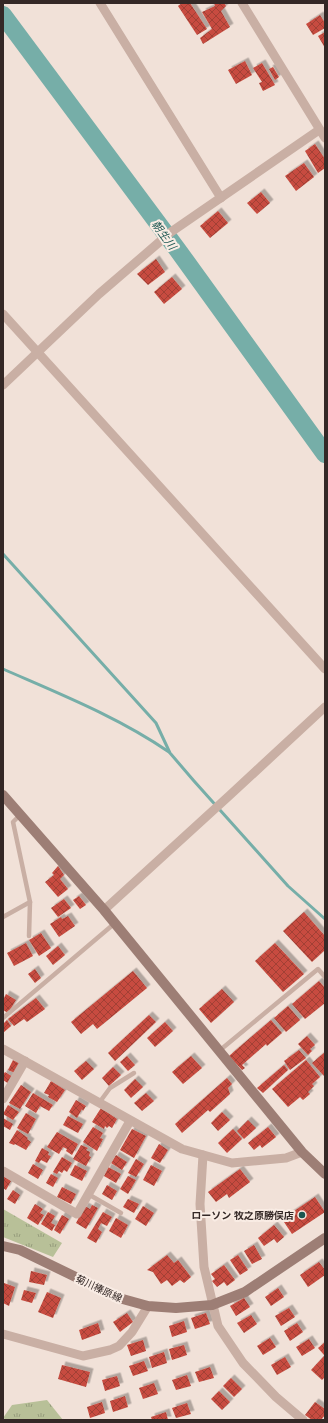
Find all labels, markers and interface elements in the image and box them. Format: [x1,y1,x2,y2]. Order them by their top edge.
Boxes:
water label: 朝生川 [149,218,179,253]
place label: ローソン 牧之原勝俣店 [191,1210,294,1221]
marker: ローソン 牧之原勝俣店 [297,1210,307,1220]
street label: 菊川榛原線 [74,1273,124,1304]

